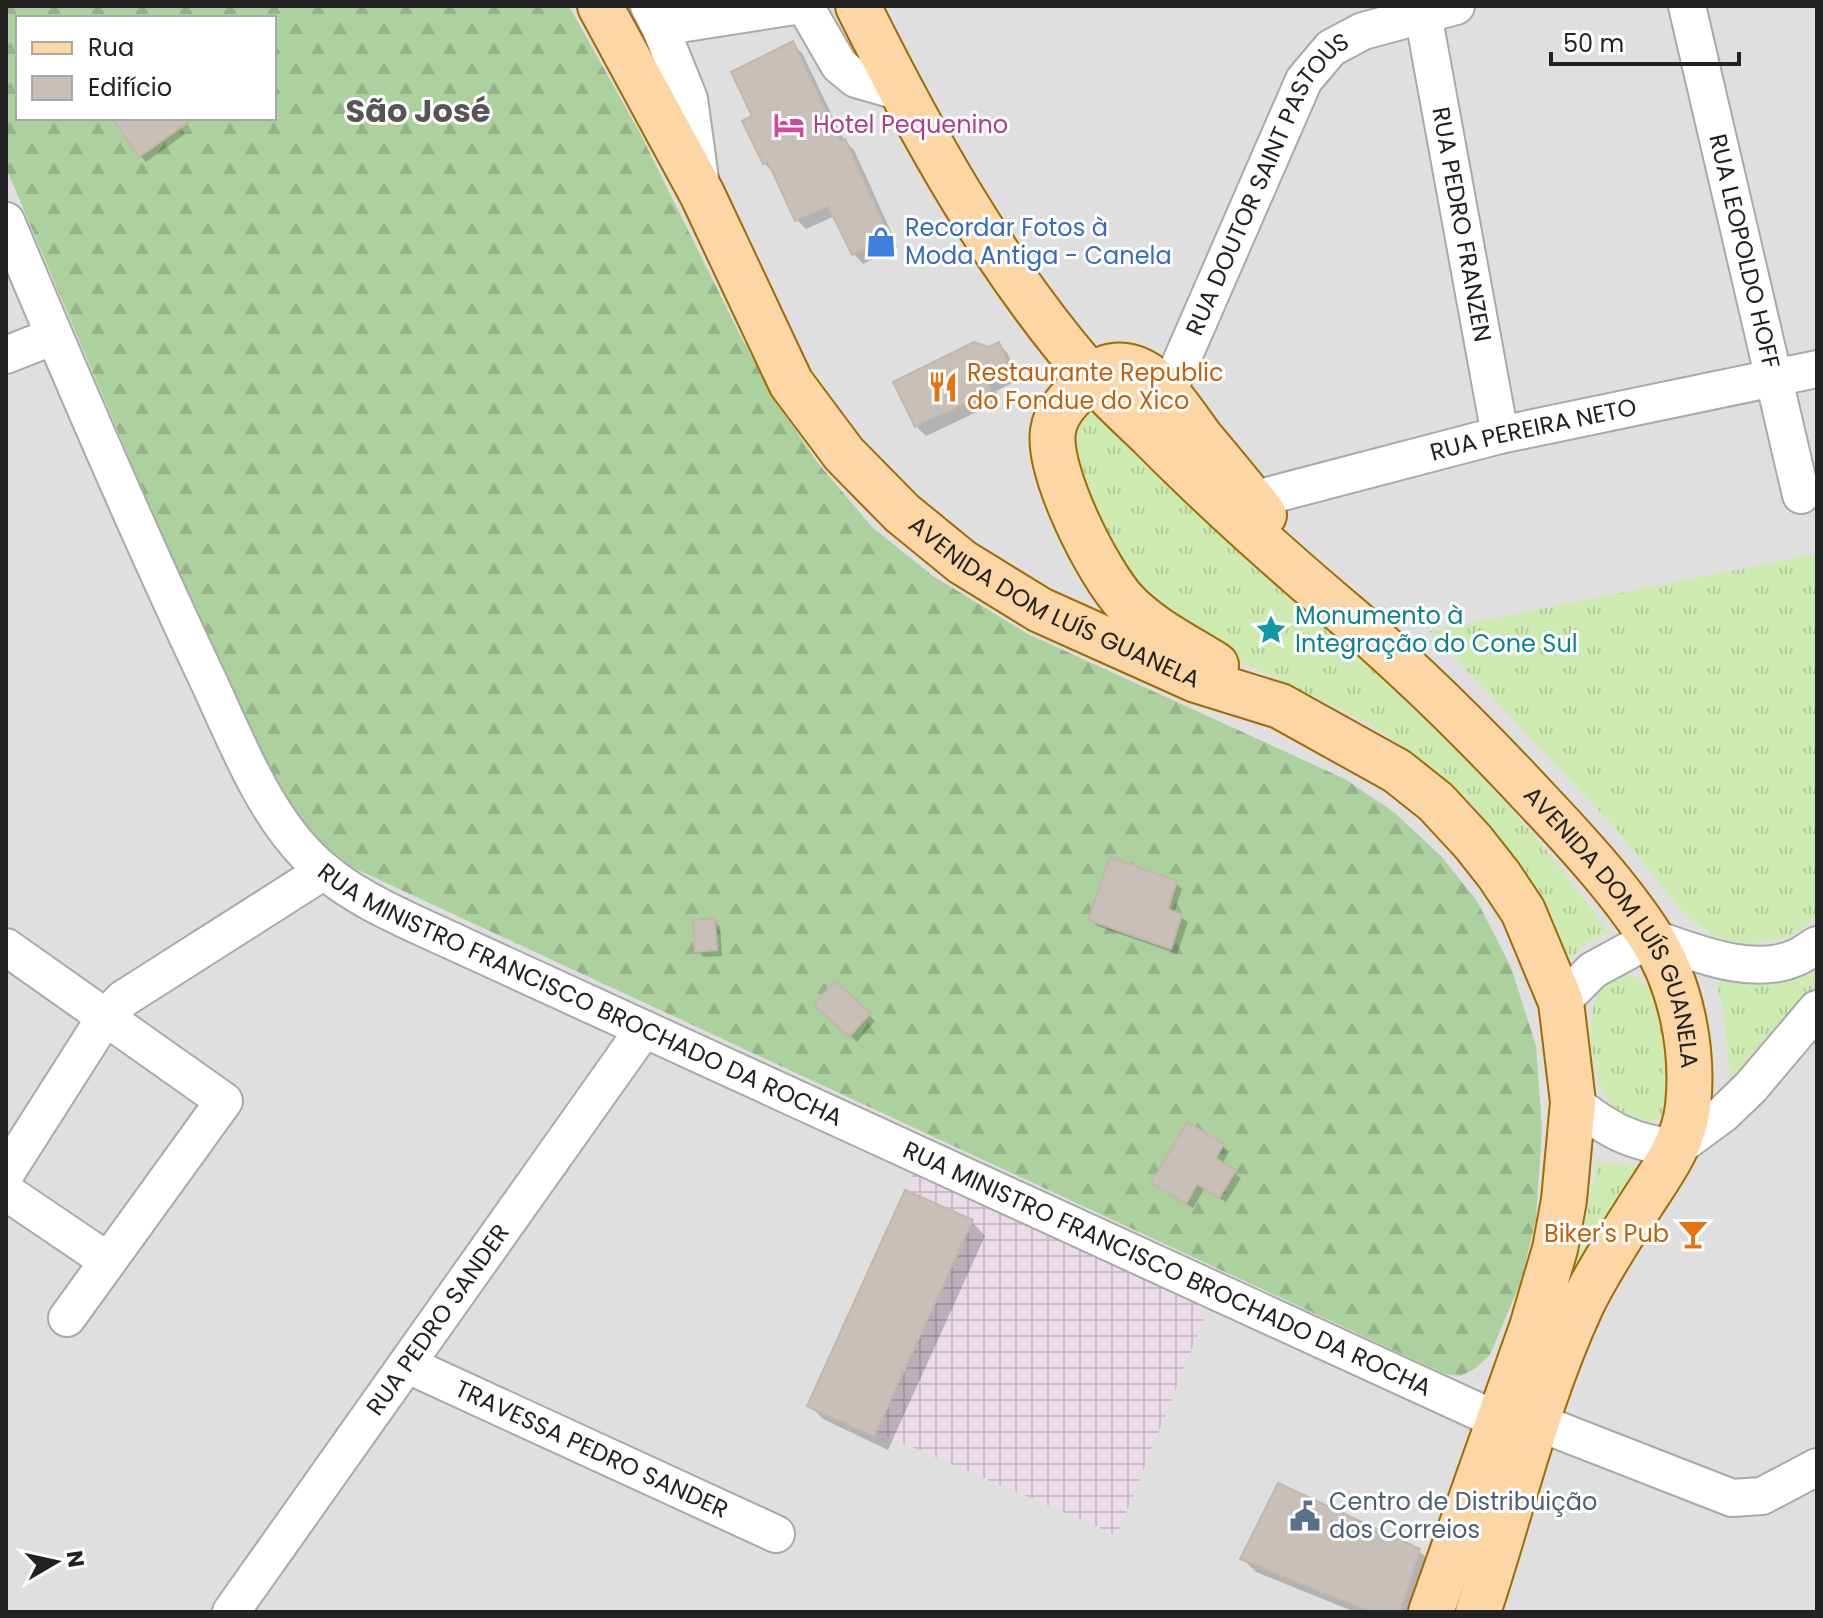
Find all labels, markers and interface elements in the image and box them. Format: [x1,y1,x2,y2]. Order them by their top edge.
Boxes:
legend [16,16,276,120]
scale bar [1551,16,1739,66]
street label: RUA DOUTOR SAINT PASTOUS [1178,24,1355,340]
text: 50 m [1563,27,1624,60]
text: Rua [88,31,134,64]
text: Edifício [88,71,172,104]
district label: São José [345,88,491,133]
street label: RUA PEDRO FRANZEN [1424,104,1500,345]
hotel icon: Hotel Pequenino [772,108,806,142]
place label: Hotel Pequenino [813,108,1008,141]
street label: RUA LEOPOLDO HOFF [1701,131,1788,372]
place label: Recordar Fotos à Moda Antiga - Canela [905,211,1172,272]
shop icon: Recordar Fotos à Moda Antiga - Canela [864,225,898,259]
place label: Restaurante Republic do Fondue do Xico [967,356,1224,417]
restaurant icon: Restaurante Republic do Fondue do Xico [926,370,960,404]
street label: RUA PEREIRA NETO [1426,390,1639,469]
street label: AVENIDA DOM LUÍS GUANELA [902,508,1205,696]
place label: Monumento à Integração do Cone Sul [1295,599,1578,660]
place icon: Monumento à Integração do Cone Sul [1254,613,1288,647]
street label: AVENIDA DOM LUÍS GUANELA [1516,779,1706,1069]
street label: RUA MINISTRO FRANCISCO BROCHADO DA ROCHA [311,855,848,1134]
street label: RUA MINISTRO FRANCISCO BROCHADO DA ROCHA [898,1133,1437,1404]
street label: RUA PEDRO SANDER [358,1217,517,1422]
place label: Biker's Pub [1544,1217,1669,1250]
bar icon: Biker's Pub [1676,1217,1710,1251]
street label: TRAVESSA PEDRO SANDER [450,1372,734,1526]
place label: Centro de Distribuição dos Correios [1329,1485,1597,1546]
public building icon: Centro de Distribuição dos Correios [1288,1499,1322,1533]
north arrow [16,1522,96,1602]
text: N [59,1548,92,1570]

